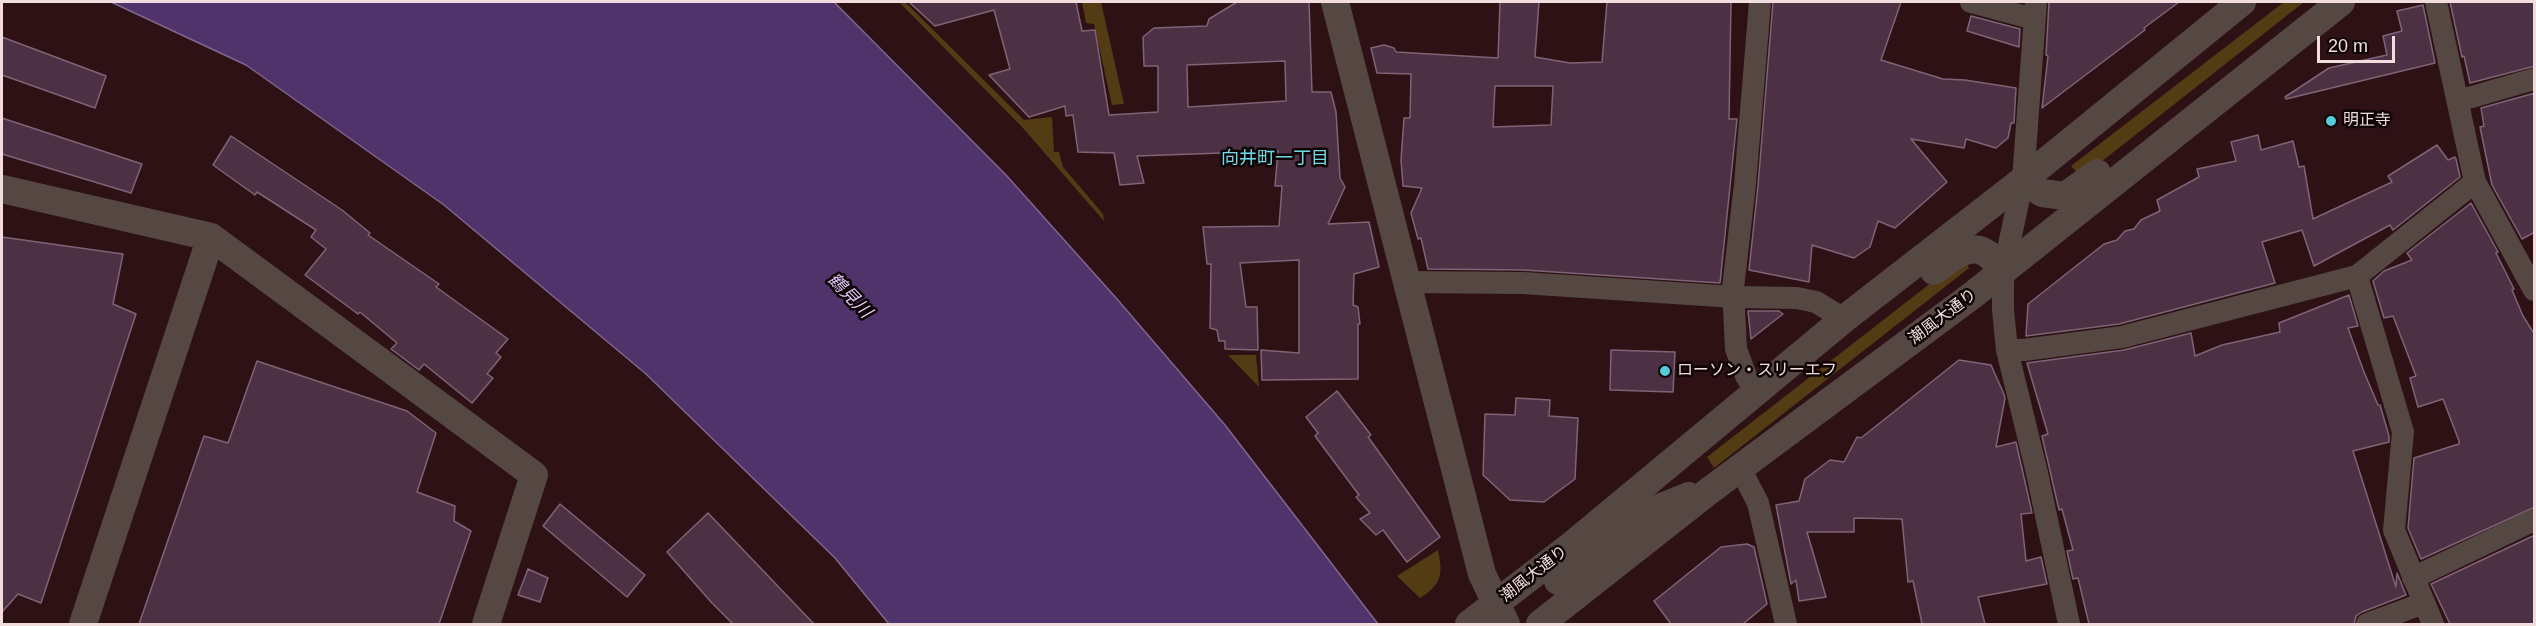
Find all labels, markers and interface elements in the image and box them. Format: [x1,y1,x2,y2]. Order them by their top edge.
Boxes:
scale bar [2320,24,2398,62]
text: 20 m [2328,36,2368,56]
place label: 明正寺 [2343,111,2391,131]
marker: 明正寺 [2324,114,2338,128]
district label: 向井町一丁目 [1221,148,1329,170]
water label: 鶴見川 [822,269,876,323]
street label: 潮風大通り [1905,285,1981,349]
place label: ローソン・スリーエフ [1677,361,1837,381]
marker: ローソン・スリーエフ [1658,364,1672,378]
street label: 潮風大通り [1497,542,1571,606]

